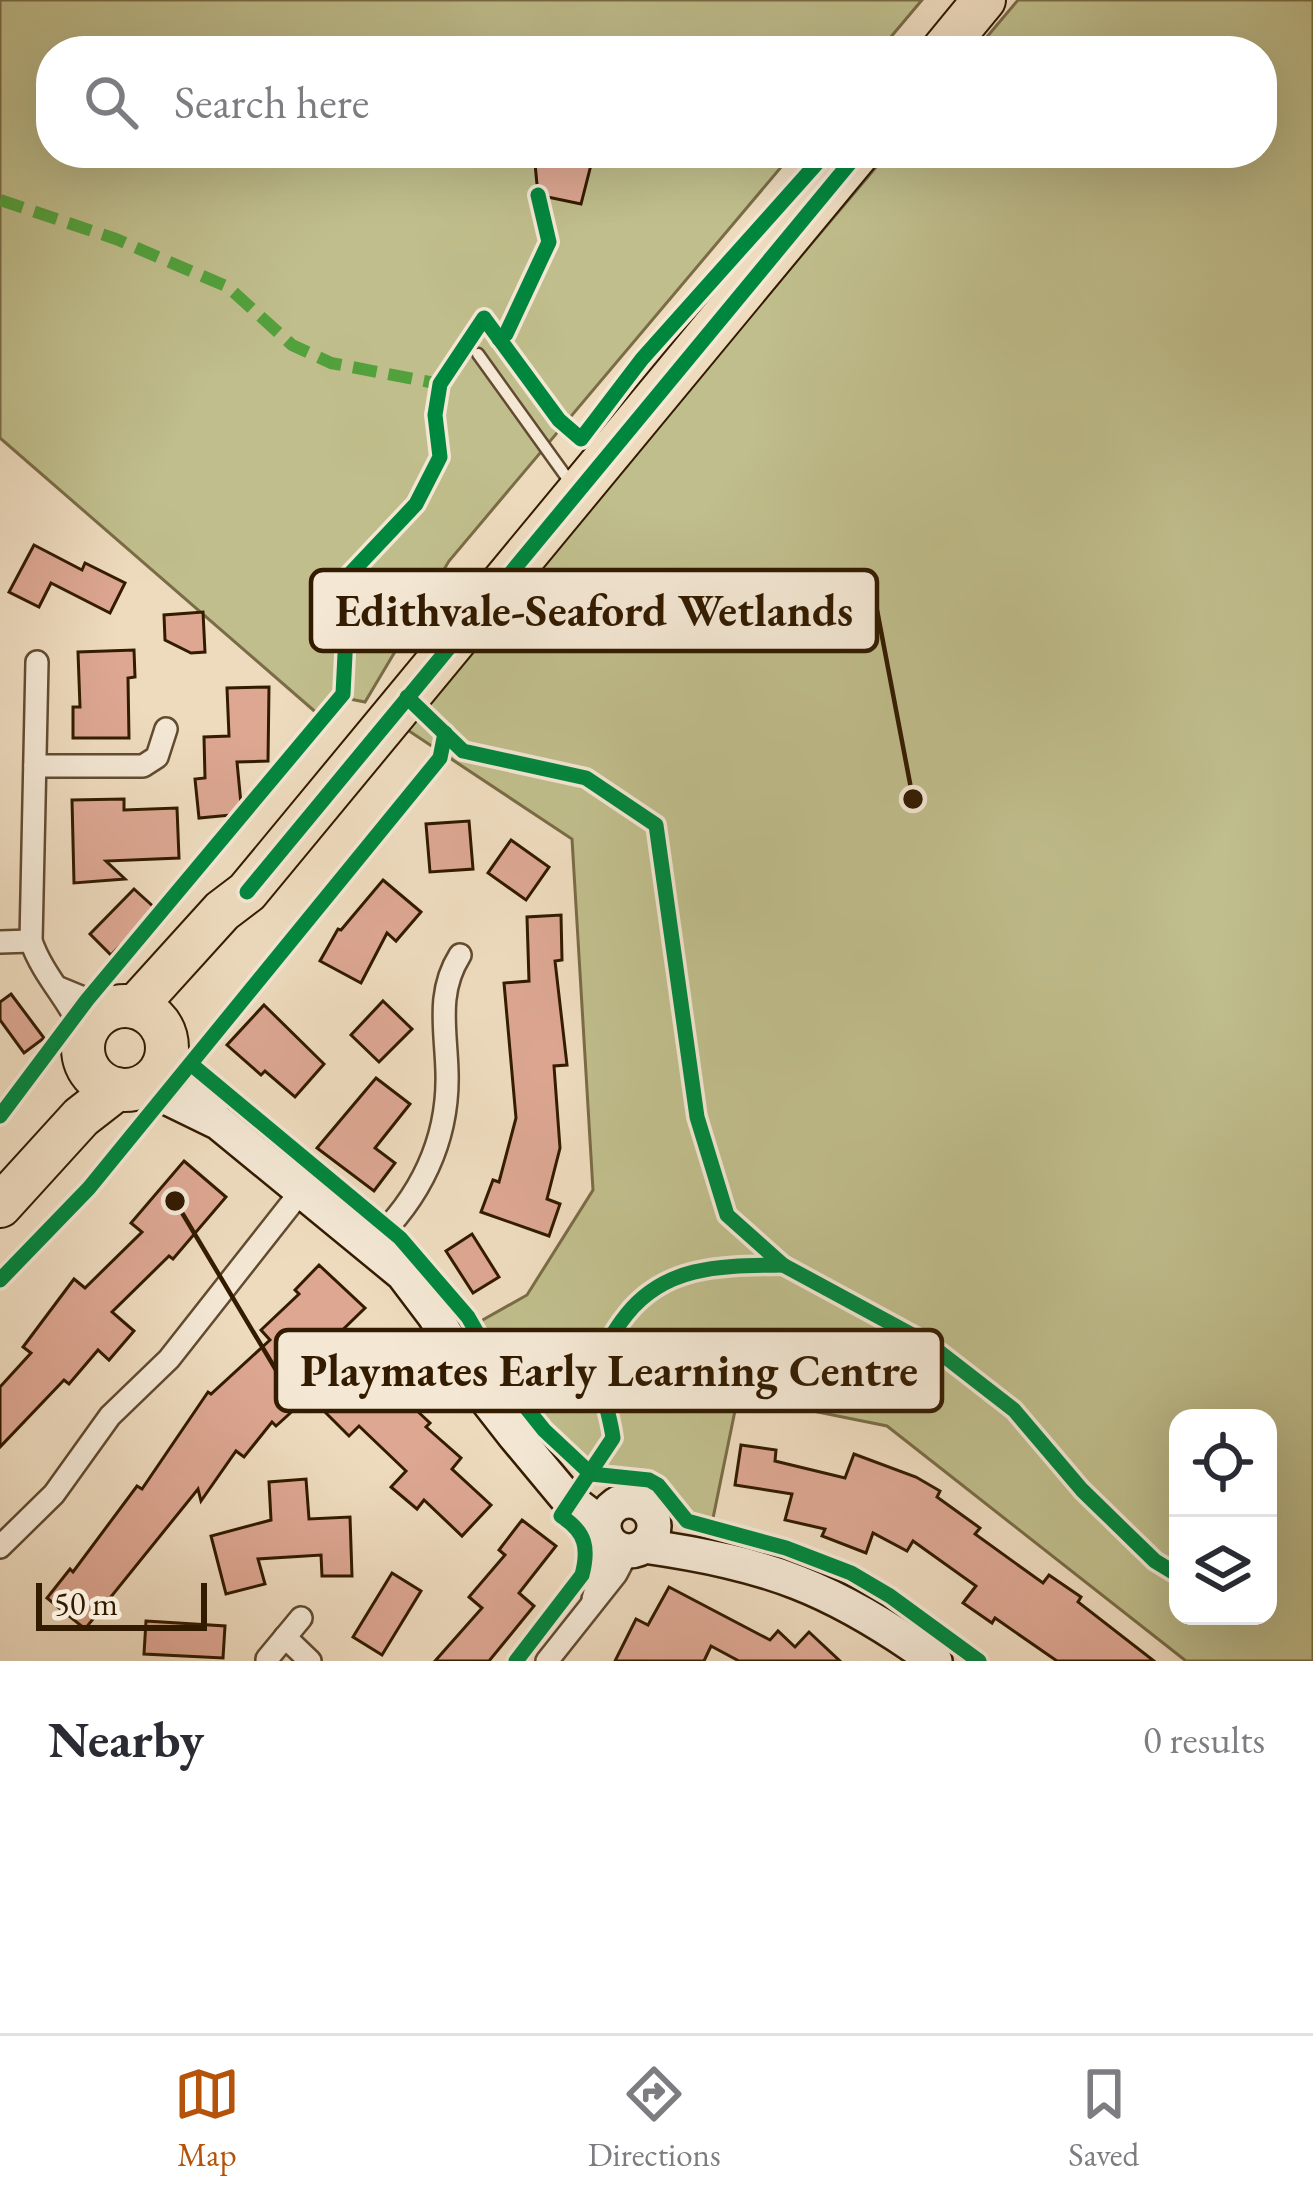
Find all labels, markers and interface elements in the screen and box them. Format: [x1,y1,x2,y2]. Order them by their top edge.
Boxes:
search box [36,36,1277,168]
icon: search [78,69,144,135]
text: Search here [174,73,369,131]
callout: Edithvale-Seaford Wetlands [311,570,877,651]
text: Edithvale-Seaford Wetlands [335,581,853,639]
callout: Playmates Early Learning Centre [276,1330,942,1411]
text: Playmates Early Learning Centre [300,1341,918,1400]
map controls [1169,1409,1277,1625]
button: locate [1169,1409,1277,1517]
button: layers [1169,1517,1277,1625]
scale bar [36,1577,207,1630]
text: 50 m [54,1582,118,1625]
text: Nearby [48,1706,204,1772]
text: 0 results [1143,1714,1265,1765]
tab: Map [174,2061,240,2176]
tab: Directions [588,2061,721,2176]
tab: Saved [1068,2061,1139,2176]

